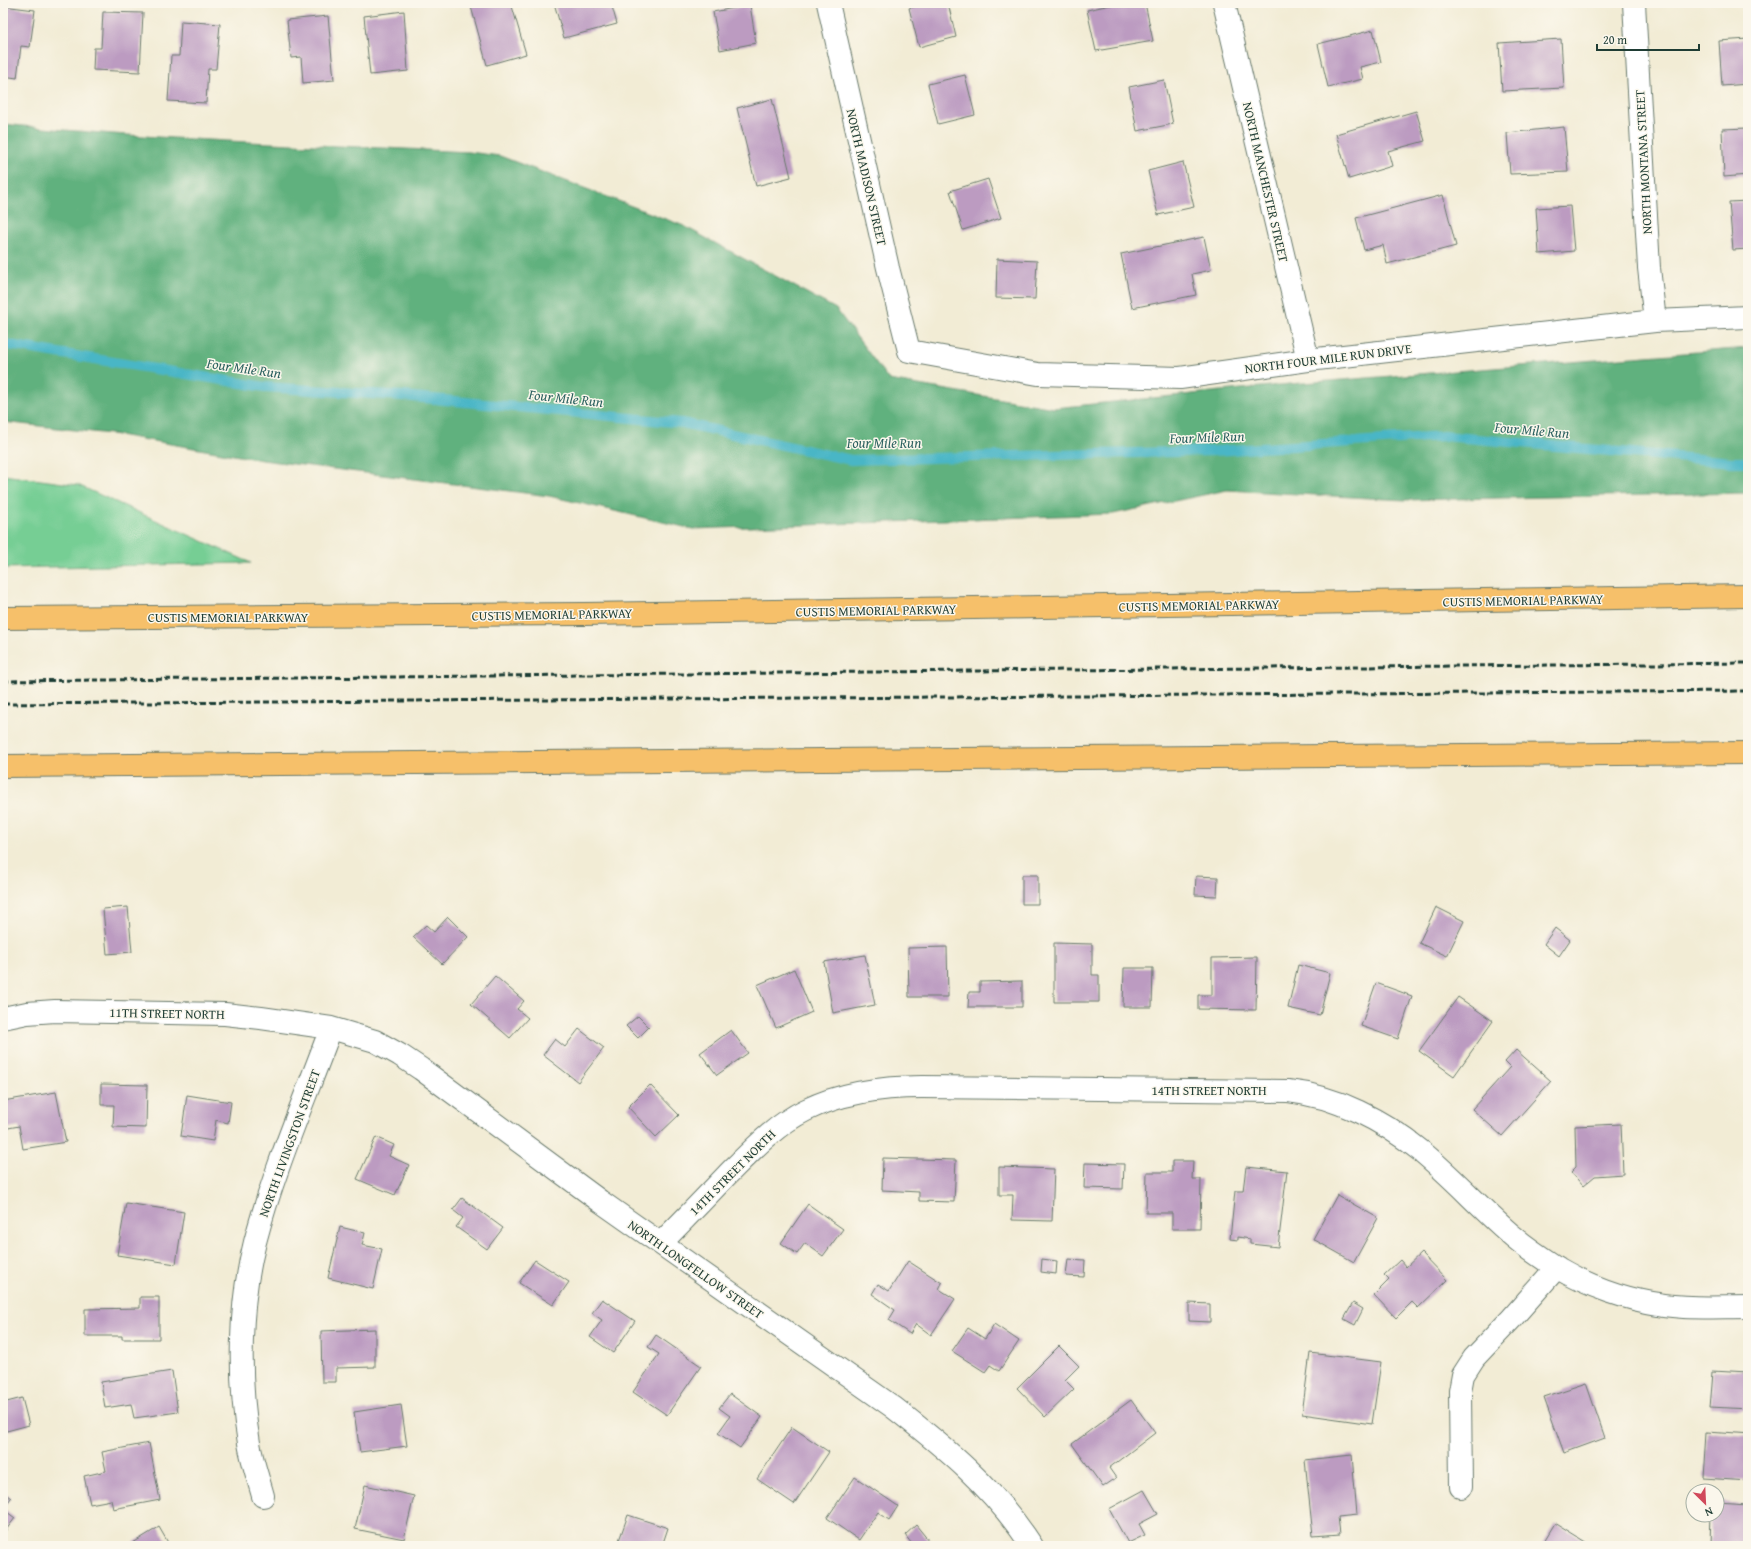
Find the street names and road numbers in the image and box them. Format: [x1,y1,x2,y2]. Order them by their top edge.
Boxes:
street label: NORTH MONTANA STREET [1630,89,1657,235]
street label: NORTH MANCHESTER STREET [1238,100,1293,265]
street label: NORTH MADISON STREET [842,107,892,248]
street label: NORTH FOUR MILE RUN DRIVE [1244,339,1413,378]
street label: CUSTIS MEMORIAL PARKWAY [1443,590,1604,611]
street label: CUSTIS MEMORIAL PARKWAY [1119,595,1280,616]
street label: CUSTIS MEMORIAL PARKWAY [796,600,957,621]
street label: CUSTIS MEMORIAL PARKWAY [472,604,633,625]
street label: CUSTIS MEMORIAL PARKWAY [148,608,309,627]
street label: 11TH STREET NORTH [109,1003,225,1024]
street label: NORTH LIVINGSTON STREET [254,1066,325,1220]
street label: 14TH STREET NORTH [1151,1081,1267,1100]
street label: 14TH STREET NORTH [685,1125,780,1220]
street label: NORTH LONGFELLOW STREET [624,1215,768,1324]

